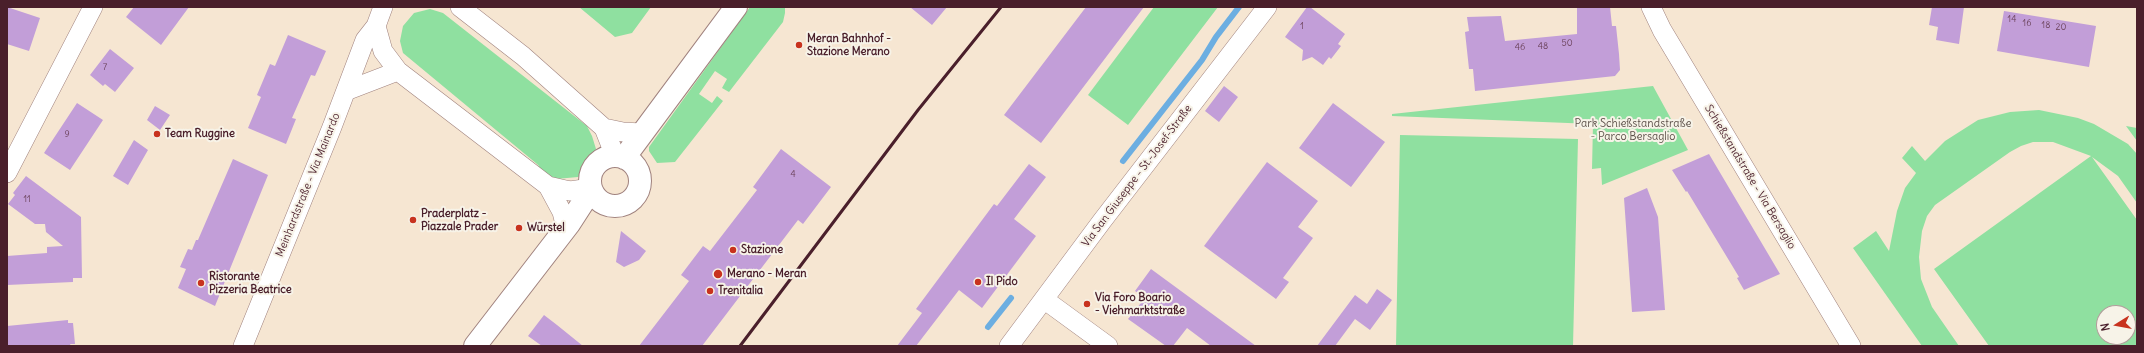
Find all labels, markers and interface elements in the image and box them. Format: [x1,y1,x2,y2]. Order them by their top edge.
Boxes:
house number: 14 [2008,14,2016,24]
house number: 16 [2023,18,2031,28]
house number: 18 [2042,20,2050,30]
house number: 1 [1300,21,1304,31]
house number: 20 [2056,22,2066,32]
place label: Meran Bahnhof - Stazione Merano [807,32,891,58]
house number: 50 [1561,38,1573,48]
marker: Meran Bahnhof - Stazione Merano [794,40,804,50]
house number: 48 [1538,41,1548,51]
house number: 46 [1515,42,1525,52]
house number: 7 [103,62,107,72]
street label: Via San Giuseppe - St.-Josef-Straße [1079,102,1195,250]
street label: Schießstandstraße - Via Bersaglio [1702,103,1798,251]
street label: Meinhardstraße - Via Mainardo [273,111,343,259]
park label: Park Schießstandstraße - Parco Bersaglio [1575,117,1691,143]
place label: Team Ruggine [165,127,235,141]
house number: 9 [64,129,70,139]
marker: Team Ruggine [152,129,162,139]
house number: 4 [790,169,796,179]
house number: 11 [23,194,31,204]
place label: Praderplatz - Piazzale Prader [421,207,498,233]
marker: Praderplatz - Piazzale Prader [408,215,418,225]
place label: Würstel [527,221,565,235]
marker: Würstel [514,223,524,233]
place label: Stazione [741,243,783,257]
marker: Stazione [728,245,738,255]
place label: Merano - Meran [727,267,807,281]
marker: Merano - Meran [712,268,724,280]
place label: Ristorante Pizzeria Beatrice [209,270,292,296]
place label: Il Pido [986,275,1018,289]
marker: Il Pido [973,277,983,287]
marker: Ristorante Pizzeria Beatrice [196,278,206,288]
place label: Trenitalia [718,284,763,298]
marker: Trenitalia [705,286,715,296]
place label: Via Foro Boario - Viehmarktstraße [1095,291,1185,317]
marker: Via Foro Boario - Viehmarktstraße [1082,299,1092,309]
north arrow [2096,305,2136,345]
text: N [2098,322,2113,332]

